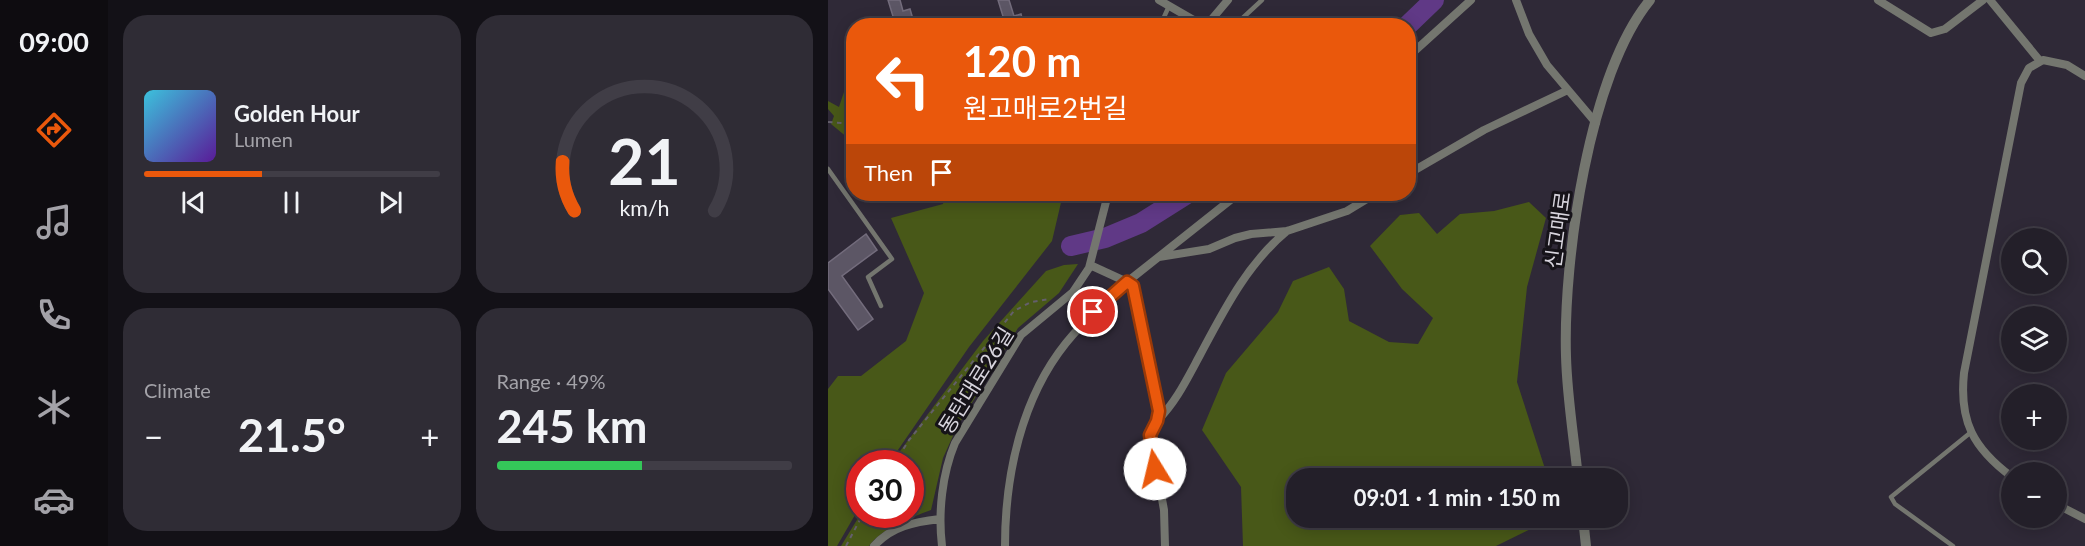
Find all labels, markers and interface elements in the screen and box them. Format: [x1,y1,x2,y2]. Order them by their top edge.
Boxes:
text: 09:00 [19,25,89,58]
text: 120 m [963,36,1081,86]
icon: left [864,42,942,120]
text: 원고매로2번길 [963,91,1128,124]
text: Golden Hour [234,100,360,127]
icon: directions [33,109,75,151]
text: 21 [608,123,680,198]
text: Lumen [234,127,293,151]
icon: arrive [925,156,958,189]
text: Then [864,159,913,186]
icon: previous [177,186,210,219]
icon: pause [275,186,308,219]
icon: next [374,186,407,219]
street label: 신고매로 [1539,190,1575,270]
text: km/h [619,196,669,222]
icon: music [33,201,75,243]
map controls [2001,228,2067,528]
button: search [2001,228,2067,294]
pin [1067,286,1118,337]
icon: phone [33,294,75,336]
icon: arrive [1076,295,1109,328]
button: layers [2001,306,2067,372]
street label: 동탄대로26길 [932,322,1018,438]
text: Range · 49% [497,369,605,393]
text: Climate [144,378,211,402]
button: + [2001,384,2067,450]
icon: climate [33,386,75,428]
text: 245 km [497,399,647,453]
text: 21.5° [238,408,346,462]
text: − [144,416,163,456]
text: + [420,416,440,456]
position arrow [1123,437,1187,501]
speed limit sign: 30 [846,450,924,528]
button: − [2001,462,2067,528]
icon: car [33,479,75,521]
text: 09:01 · 1 min · 150 m [1354,484,1560,511]

